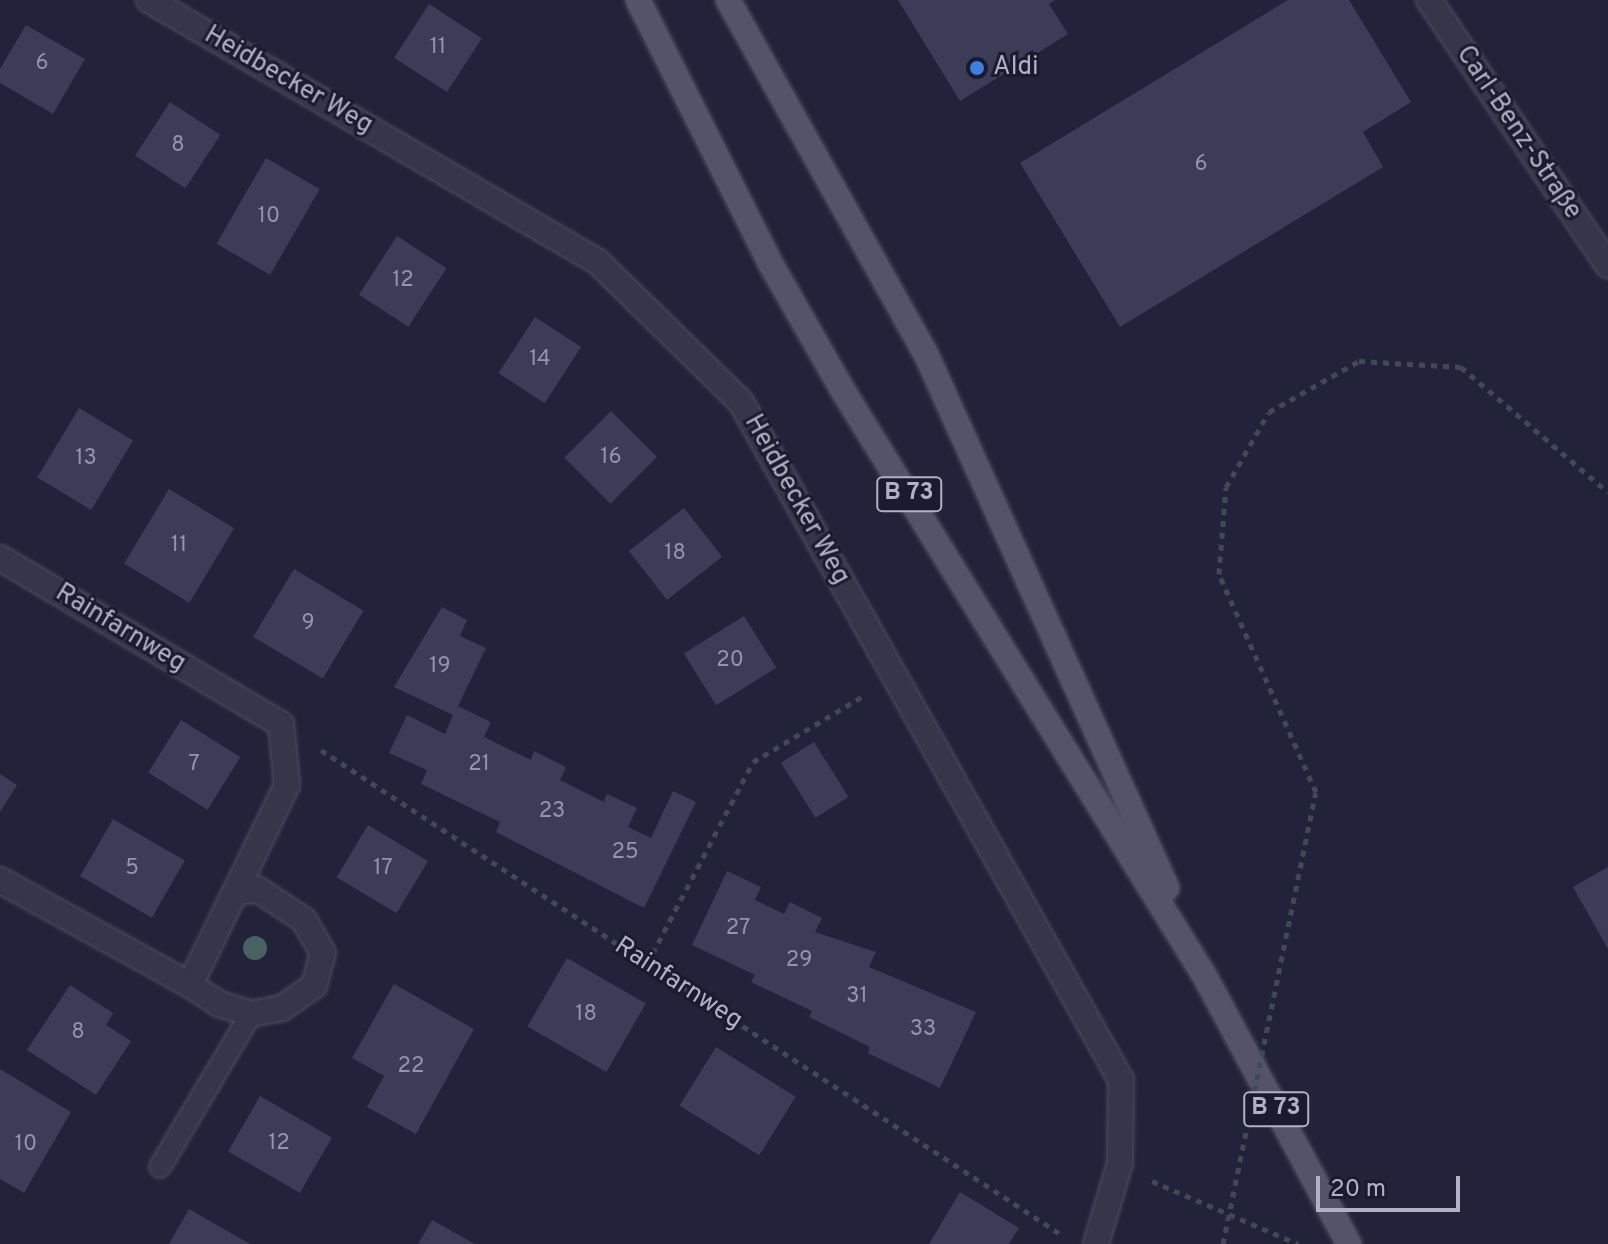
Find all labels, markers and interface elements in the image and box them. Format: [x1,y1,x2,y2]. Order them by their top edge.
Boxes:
street label: Heidbecker Weg [198,20,378,142]
house number: 11 [430,35,446,61]
street label: Carl-Benz-Straße [1448,40,1588,226]
house number: 6 [35,51,49,77]
place label: Aldi [993,52,1039,84]
marker: Aldi [968,59,986,77]
house number: 8 [171,133,185,159]
house number: 6 [1194,152,1208,178]
house number: 10 [258,204,280,230]
house number: 12 [392,268,414,294]
house number: 14 [529,347,551,373]
street label: Heidbecker Weg [736,409,856,591]
house number: 16 [600,445,622,471]
house number: 13 [75,446,97,472]
road number: B 73 [875,474,943,514]
house number: 11 [171,533,187,559]
house number: 18 [664,541,686,567]
street label: Rainfarnweg [49,578,191,680]
house number: 9 [301,611,315,637]
house number: 20 [716,648,744,674]
house number: 19 [429,654,451,680]
house number: 7 [188,752,200,778]
house number: 21 [468,752,490,778]
house number: 23 [539,799,565,825]
house number: 25 [611,840,639,866]
house number: 5 [125,856,139,882]
house number: 17 [373,856,393,882]
house number: 27 [726,916,750,942]
street label: Rainfarnweg [608,931,748,1037]
house number: 29 [786,948,812,974]
house number: 31 [846,984,868,1010]
house number: 18 [575,1002,597,1028]
house number: 33 [910,1017,936,1043]
house number: 8 [71,1020,85,1046]
house number: 22 [398,1054,424,1080]
road number: B 73 [1242,1089,1310,1129]
house number: 12 [268,1131,290,1157]
house number: 10 [15,1132,37,1158]
scale bar [1320,1160,1464,1210]
text: 20 m [1330,1175,1386,1205]

